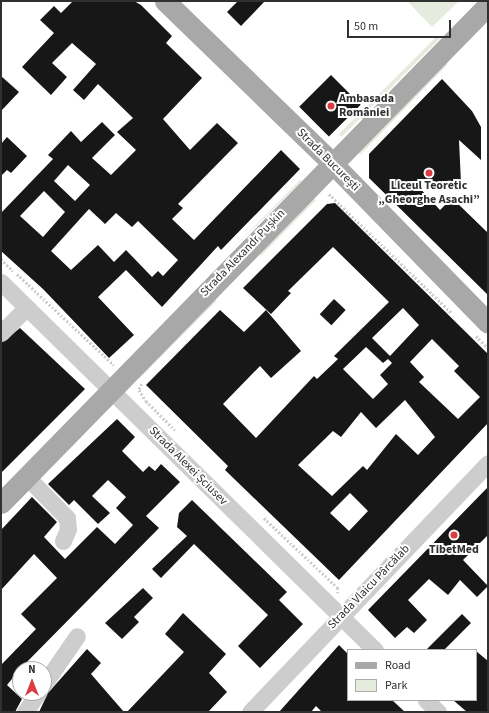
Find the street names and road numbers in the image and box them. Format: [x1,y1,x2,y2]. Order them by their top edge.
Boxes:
street label: Strada București [294,126,362,194]
street label: Strada Alexandr Pușkin [198,206,288,300]
street label: Strada Alexei Șciusev [146,424,230,508]
street label: Strada Vlaicu Pârcălab [325,542,413,632]

